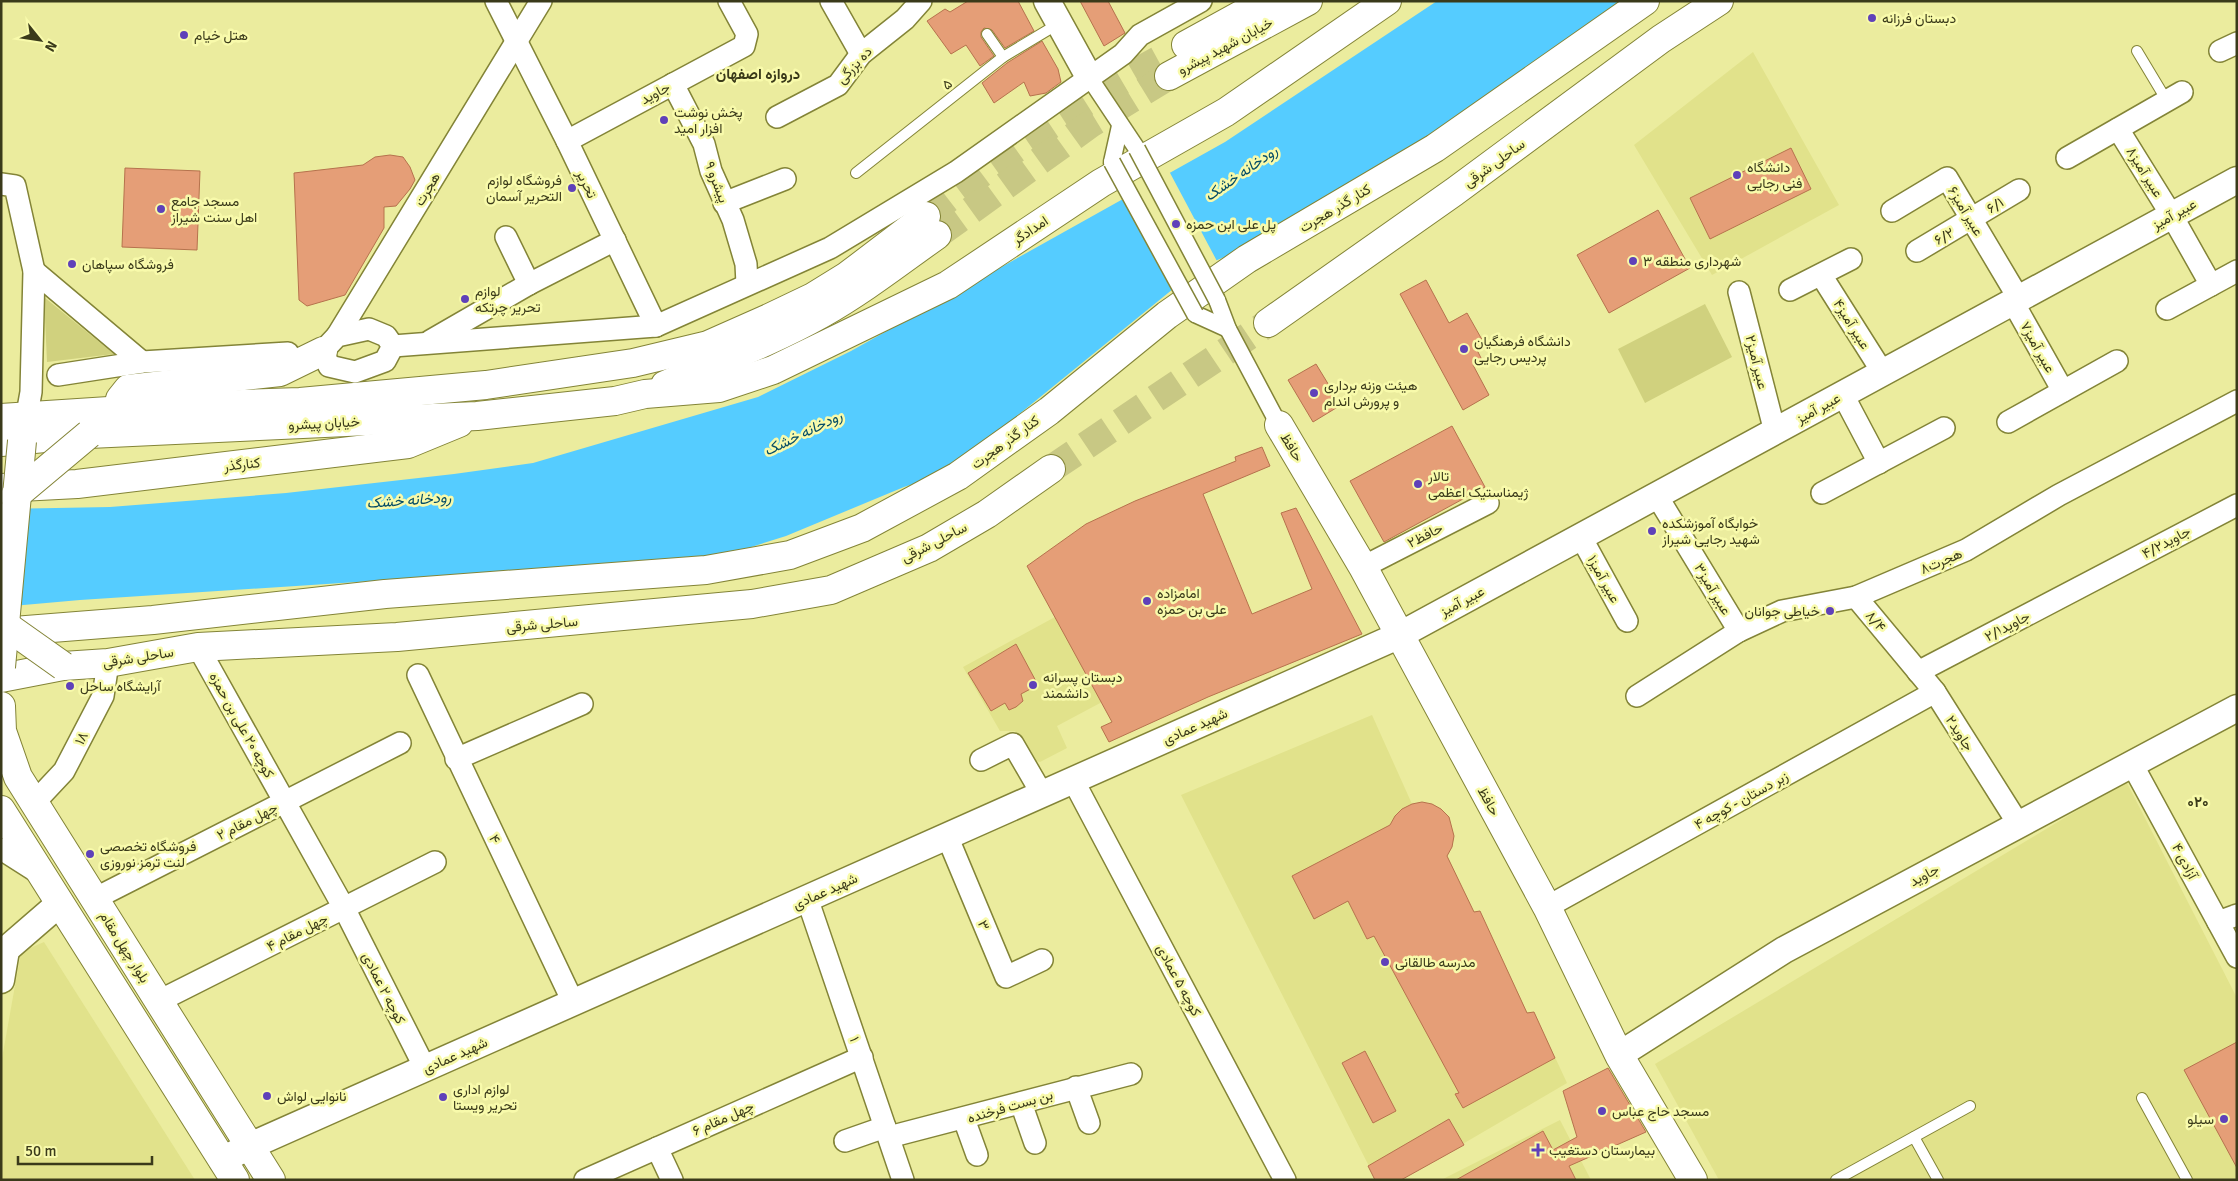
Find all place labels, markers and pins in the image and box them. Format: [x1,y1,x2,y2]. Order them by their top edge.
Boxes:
place label: دبستان فرزانه [1882,10,1956,27]
marker: دبستان فرزانه [1866,12,1878,24]
place label: هتل خیام [194,27,248,44]
marker: هتل خیام [178,29,190,41]
place label: پخش نوشت افزار امید [674,104,743,137]
marker: پخش نوشت افزار امید [658,114,670,126]
place label: دانشگاه فنی رجایی [1747,159,1802,192]
marker: دانشگاه فنی رجایی [1731,169,1743,181]
place label: فروشگاه لوازم التحریر آسمان [486,172,562,205]
marker: فروشگاه لوازم التحریر آسمان [566,182,578,194]
place label: مسجد جامع اهل سنت شیراز [170,193,257,226]
marker: مسجد جامع اهل سنت شیراز [155,203,167,215]
place label: پل علی ابن حمزه [1186,216,1276,234]
marker: پل علی ابن حمزه [1170,218,1182,230]
place label: شهرداری منطقه ۳ [1643,253,1741,270]
marker: شهرداری منطقه ۳ [1627,255,1639,267]
place label: فروشگاه سپاهان [82,256,174,274]
marker: فروشگاه سپاهان [66,258,78,270]
place label: لوازم تحریر چرتکه [475,283,540,317]
marker: لوازم تحریر چرتکه [459,293,471,305]
place label: دانشگاه فرهنگیان پردیس رجایی [1474,333,1571,367]
marker: دانشگاه فرهنگیان پردیس رجایی [1458,343,1470,355]
place label: هیئت وزنه برداری و پرورش اندام [1324,377,1418,411]
marker: هیئت وزنه برداری و پرورش اندام [1308,387,1320,399]
place label: تالار ژیمناستیک اعظمی [1427,468,1528,501]
marker: تالار ژیمناستیک اعظمی [1412,478,1424,490]
place label: خوابگاه آموزشکده شهید رجایی شیراز [1661,515,1760,548]
marker: خوابگاه آموزشکده شهید رجایی شیراز [1646,525,1658,537]
place label: امامزاده علی بن حمزه [1157,585,1226,618]
marker: امامزاده علی بن حمزه [1141,595,1153,607]
place label: خیاطی جوانان [1745,603,1820,620]
marker: خیاطی جوانان [1824,605,1836,617]
place label: دبستان پسرانه دانشمند [1043,669,1123,702]
place label: آرایشگاه ساحل [80,678,162,695]
marker: دبستان پسرانه دانشمند [1027,679,1039,691]
marker: آرایشگاه ساحل [64,680,76,692]
place label: فروشگاه تخصصی لنت ترمز نوروزی [100,838,196,871]
marker: فروشگاه تخصصی لنت ترمز نوروزی [84,848,96,860]
place label: مدرسه طالقانی [1395,954,1476,971]
marker: مدرسه طالقانی [1379,956,1391,968]
place label: لوازم اداری تحریر ویستا [453,1081,517,1114]
place label: نانوایی لواش [277,1088,347,1105]
marker: نانوایی لواش [261,1090,273,1102]
marker: لوازم اداری تحریر ویستا [437,1091,449,1103]
place label: مسجد حاج عباس [1612,1103,1709,1122]
marker: مسجد حاج عباس [1596,1105,1608,1117]
place label: سیلو [2187,1111,2214,1128]
marker: سیلو [2218,1113,2230,1125]
place label: بیمارستان دستغیب [1549,1142,1655,1159]
marker: بیمارستان دستغیب [1531,1143,1545,1157]

